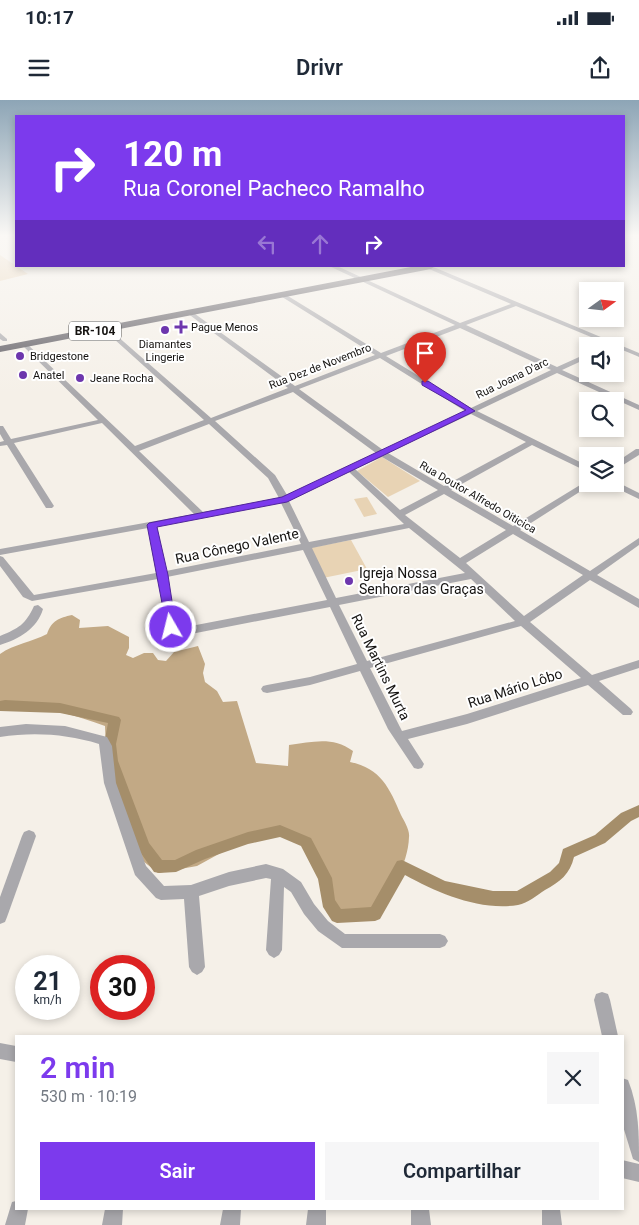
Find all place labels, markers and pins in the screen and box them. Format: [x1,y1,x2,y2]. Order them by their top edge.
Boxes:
marker: Pague Menos [175,321,187,333]
place label: Pague Menos [191,321,258,334]
marker: Diamantes Lingerie [159,324,171,336]
pin [404,332,446,383]
place label: Diamantes Lingerie [139,338,192,364]
marker: Bridgestone [14,350,26,362]
place label: Bridgestone [30,350,89,363]
marker: Anatel [17,369,29,381]
place label: Anatel [33,369,64,382]
marker: Jeane Rocha [74,372,86,384]
place label: Jeane Rocha [90,372,153,385]
place label: Igreja Nossa Senhora das Graças [359,565,484,597]
marker: Igreja Nossa Senhora das Graças [343,575,355,587]

